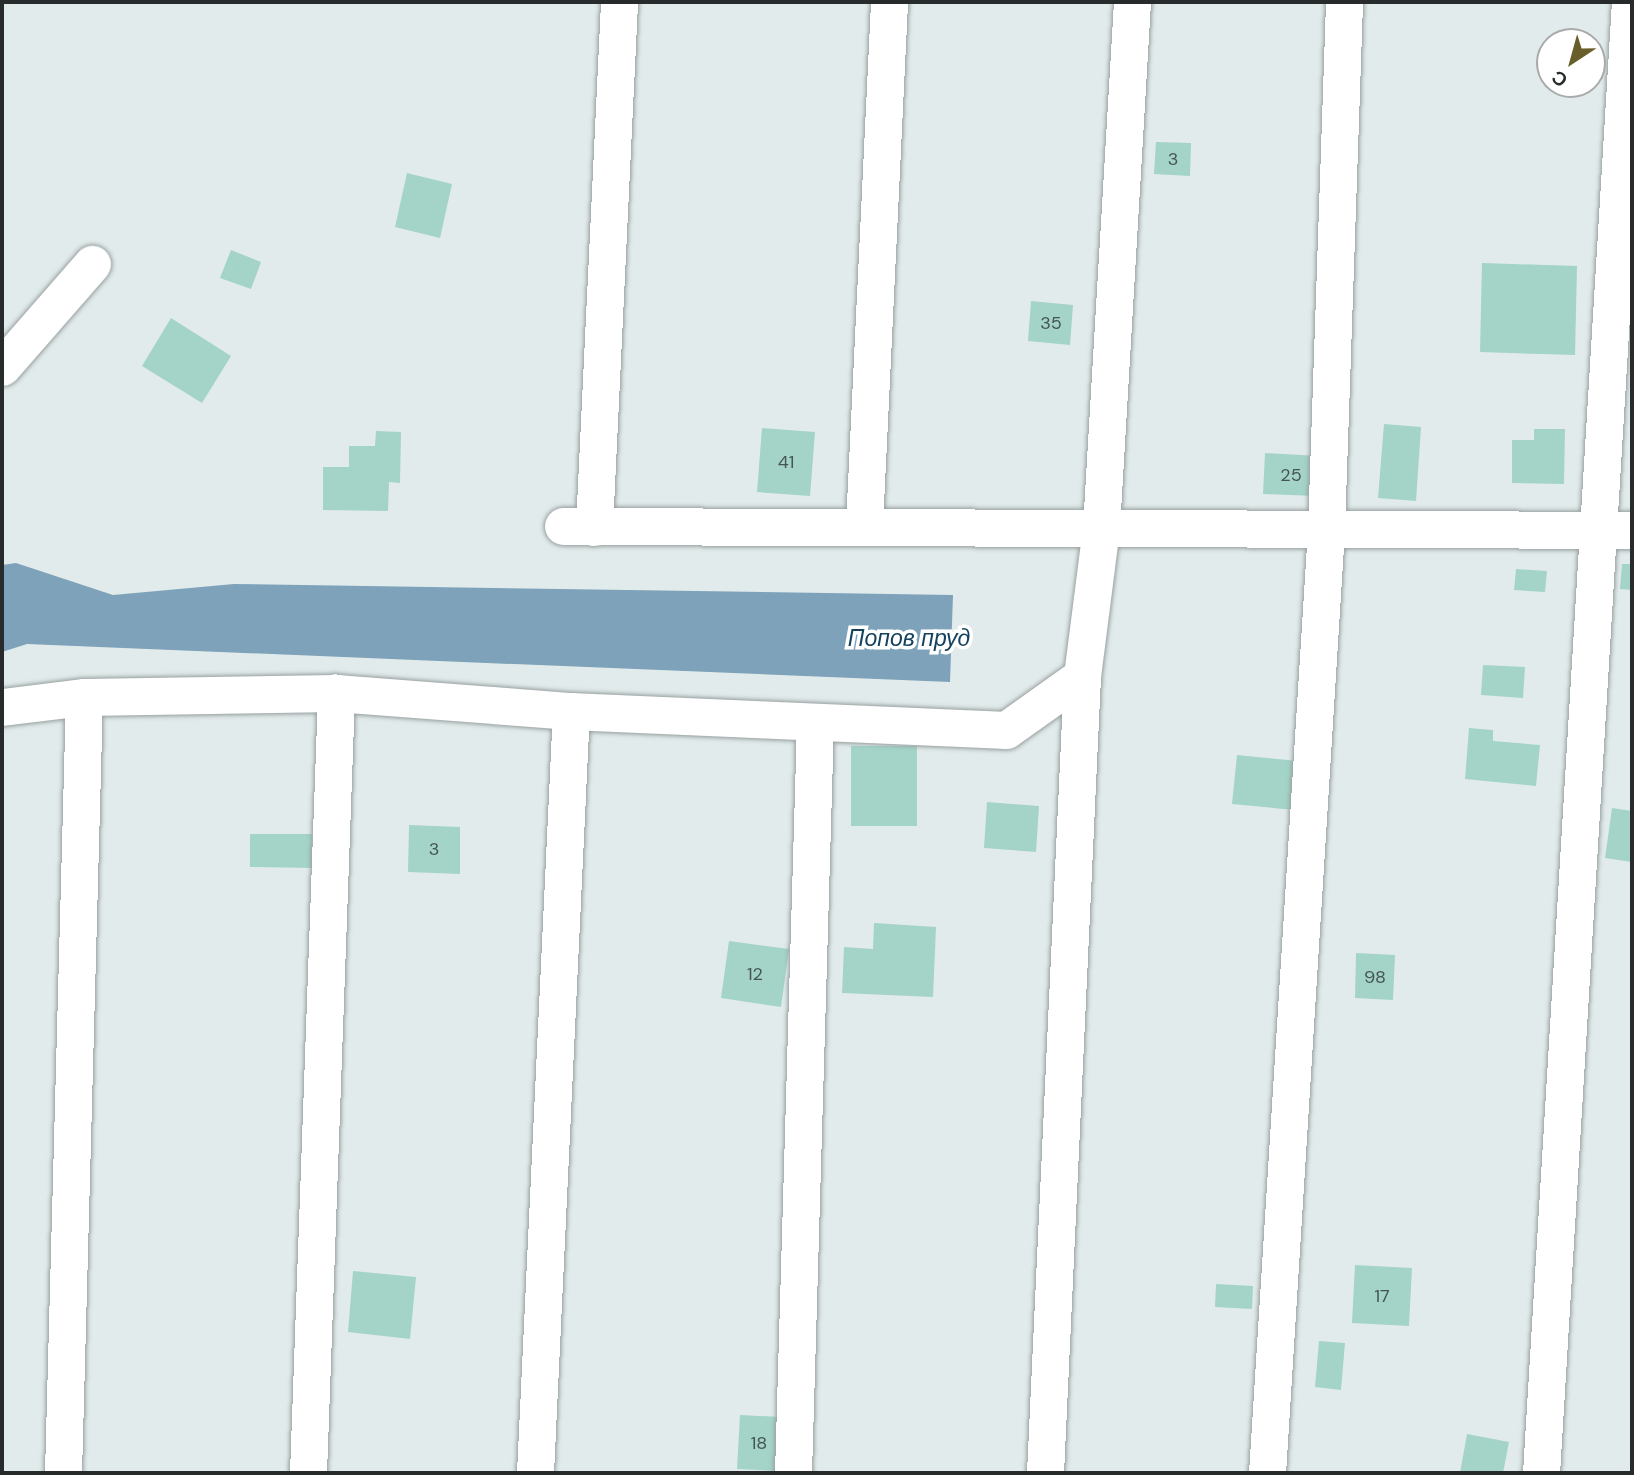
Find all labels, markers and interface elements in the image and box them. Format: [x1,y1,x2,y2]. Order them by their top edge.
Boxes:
north arrow [1536,28,1606,98]
text: С [1547,65,1572,93]
house number: 3 [1168,148,1178,170]
house number: 35 [1040,312,1062,334]
house number: 41 [778,451,794,473]
house number: 25 [1280,464,1302,486]
water label: Попов пруд [848,624,970,652]
house number: 3 [429,838,439,860]
house number: 12 [747,963,763,985]
house number: 98 [1364,966,1386,988]
house number: 17 [1374,1285,1390,1307]
house number: 18 [751,1432,767,1454]

